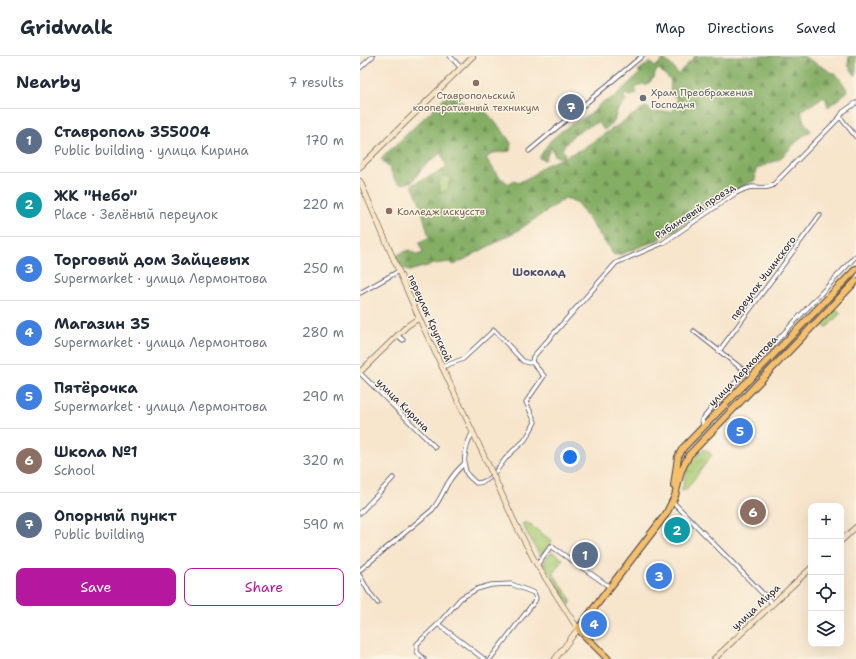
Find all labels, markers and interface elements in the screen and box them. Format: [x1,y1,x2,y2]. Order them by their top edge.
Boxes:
text: Gridwalk [20,15,113,40]
text: Map [656,19,686,37]
text: Directions [708,19,774,37]
text: Saved [796,19,836,37]
text: Nearby [16,71,81,93]
text: 7 results [288,74,344,91]
marker: Ставропольский кооперативный техникум [471,78,481,88]
place label: Храм Преображения Господня [651,86,753,111]
place label: Ставропольский кооперативный техникум [413,89,540,114]
pin: 7 [558,92,584,122]
marker: Храм Преображения Господня [638,93,648,103]
text: Ставрополь 355004 [54,122,210,142]
text: 1 [26,132,32,149]
text: 170 m [306,132,344,149]
text: Public building · улица Кирина [54,142,249,159]
street label: Рябиновый проезд [653,180,738,242]
text: ЖК "Небо" [54,186,137,206]
text: 2 [24,196,34,213]
text: 220 m [302,196,344,213]
place label: Колледж искусств [397,205,485,218]
text: Place · Зелёный переулок [54,206,218,223]
marker: Колледж искусств [384,206,394,216]
street label: переулок Ушинского [727,233,799,323]
text: Торговый дом Зайцевых [54,250,250,270]
text: 3 [24,260,34,277]
text: 250 m [303,260,344,277]
district label: Шоколад [512,265,566,280]
text: Supermarket · улица Лермонтова [54,270,267,287]
street label: переулок Крупской [405,272,455,364]
text: Магазин 35 [54,314,150,334]
text: 4 [24,324,34,341]
text: 280 m [302,324,344,341]
street label: улица Лермонтова [706,332,781,409]
text: Supermarket · улица Лермонтова [54,334,267,351]
street label: улица Кирина [374,376,433,435]
text: Пятёрочка [54,378,138,398]
text: 5 [25,388,33,405]
text: 290 m [302,388,344,405]
text: Supermarket · улица Лермонтова [54,398,267,415]
pin: 5 [727,416,753,446]
text: Школа №1 [54,442,138,462]
your location [560,447,580,467]
text: 6 [24,452,34,469]
text: 320 m [302,452,344,469]
text: School [54,462,95,479]
pin: 6 [740,497,766,527]
map controls [808,503,844,647]
button: + [808,503,844,539]
text: Опорный пункт [54,506,177,526]
pin: 2 [664,515,690,545]
text: 7 [24,516,34,533]
text: 590 m [303,516,344,533]
text: Public building [54,526,145,543]
button: − [808,539,844,575]
pin: 1 [572,540,598,570]
pin: 3 [646,561,672,591]
button: Save [16,568,176,606]
button: Share [184,568,344,606]
button: locate [808,575,844,611]
street label: улица Мира [729,581,784,633]
pin: 4 [581,609,607,639]
button: layers [808,611,844,647]

